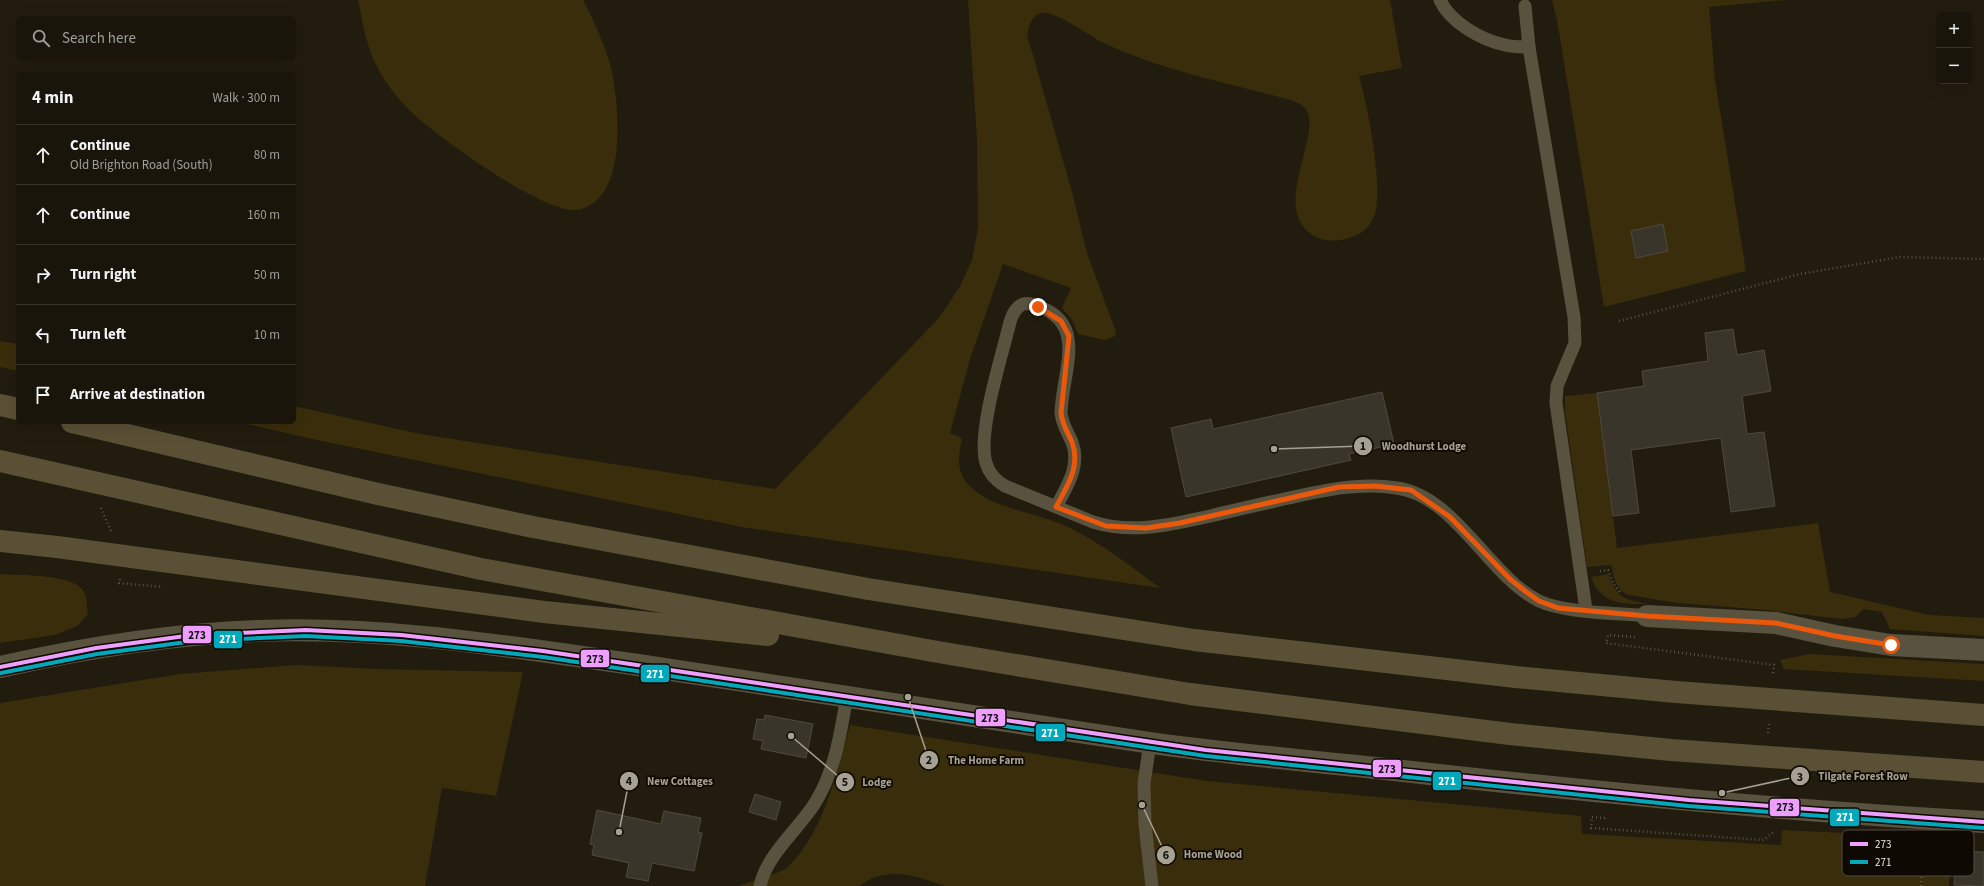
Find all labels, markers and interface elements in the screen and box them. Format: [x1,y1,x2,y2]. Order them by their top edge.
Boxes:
map controls [1936,12,1972,84]
button: + [1936,12,1972,48]
search box [16,16,296,60]
icon: search [30,27,52,49]
text: Search here [62,28,136,49]
button: − [1936,48,1972,84]
text: 4 min [32,86,73,110]
text: Walk · 300 m [212,89,280,107]
text: Continue [70,135,130,156]
icon: ahead [32,144,54,166]
text: 80 m [254,146,280,164]
text: Old Brighton Road (South) [70,156,213,174]
icon: ahead [32,204,54,226]
text: Continue [70,204,130,225]
text: 160 m [247,206,280,224]
icon: right [32,264,54,286]
text: Turn right [70,264,136,285]
text: 50 m [254,266,280,284]
route end [1029,298,1047,316]
icon: left [32,324,54,346]
text: Turn left [70,324,126,345]
text: 10 m [254,326,280,344]
icon: arrive [32,384,54,406]
text: Arrive at destination [70,384,205,405]
callout: Woodhurst Lodge [1353,435,1474,458]
text: 1 [1360,438,1366,455]
text: Woodhurst Lodge [1382,439,1467,454]
line badge: 273 [182,625,212,644]
text: 273 [188,628,206,643]
line badge: 271 [213,630,243,649]
text: 271 [219,632,237,647]
route start [1882,636,1900,654]
line badge: 273 [580,649,610,668]
text: 273 [586,652,604,667]
line badge: 271 [640,664,670,683]
text: 271 [646,667,664,682]
line badge: 273 [975,708,1006,727]
text: 273 [981,711,999,726]
line badge: 271 [1035,723,1066,742]
text: 271 [1041,726,1059,741]
callout: The Home Farm [919,749,1032,772]
text: 2 [926,752,932,769]
text: The Home Farm [948,753,1024,768]
line badge: 273 [1372,759,1402,778]
text: 273 [1378,762,1396,777]
callout: Tilgate Forest Row [1790,765,1915,788]
text: 3 [1797,769,1803,786]
text: Tilgate Forest Row [1818,769,1908,784]
callout: New Cottages [619,770,721,793]
callout: Lodge [835,771,900,794]
line badge: 271 [1432,771,1462,791]
text: 4 [626,773,633,790]
text: New Cottages [647,774,713,789]
text: 5 [842,774,848,791]
text: 271 [1438,774,1456,789]
text: Lodge [862,775,892,790]
line badge: 273 [1769,798,1800,817]
text: 273 [1776,800,1794,815]
line badge: 271 [1829,808,1860,827]
text: 271 [1836,810,1854,825]
legend [1842,830,1974,876]
text: 273 [1875,837,1891,852]
callout: Home Wood [1156,843,1250,866]
text: 6 [1163,847,1169,864]
text: Home Wood [1184,847,1242,862]
text: 271 [1875,855,1891,870]

